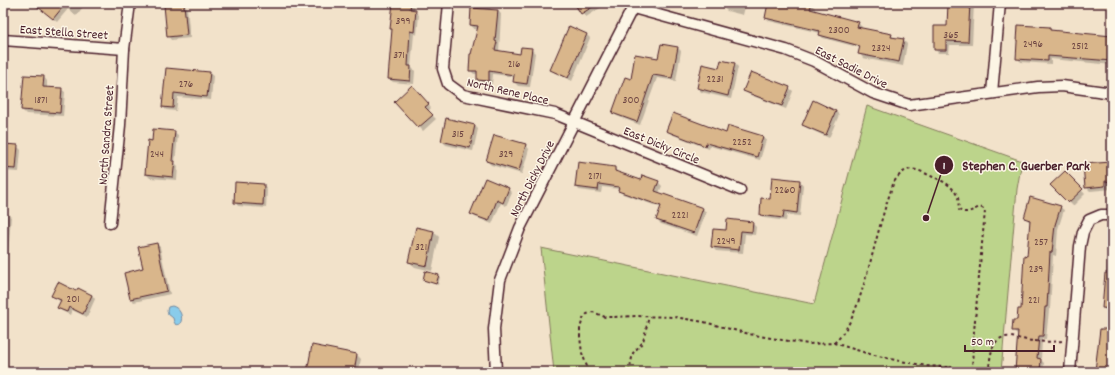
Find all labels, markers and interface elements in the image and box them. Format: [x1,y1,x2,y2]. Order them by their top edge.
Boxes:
house number: 399 [396,14,410,30]
street label: East Stella Street [19,21,109,46]
house number: 2300 [828,23,850,39]
house number: 365 [943,28,959,44]
house number: 2496 [1023,37,1043,53]
house number: 2512 [1071,39,1089,55]
house number: 2324 [871,41,891,57]
street label: East Sadie Drive [811,42,891,95]
house number: 371 [393,48,405,64]
house number: 216 [508,57,520,73]
house number: 2231 [707,72,723,88]
street label: North Rene Place [465,74,551,111]
house number: 276 [179,77,193,93]
street label: North Sandra Street [95,84,120,186]
house number: 1871 [34,93,48,109]
house number: 300 [623,93,639,109]
street label: East Dicky Circle [620,122,702,170]
house number: 315 [452,127,464,143]
house number: 2252 [732,135,752,151]
street label: North Dicky Drive [506,137,561,221]
house number: 244 [150,147,164,163]
house number: 329 [499,147,513,163]
callout: Stephen C. Guerber Park [934,152,1098,178]
text: Stephen C. Guerber Park [962,157,1090,177]
text: 1 [943,158,946,175]
house number: 2171 [588,169,602,185]
house number: 2260 [775,183,796,199]
house number: 2221 [672,208,688,224]
house number: 2249 [716,234,736,250]
house number: 257 [1034,235,1048,251]
house number: 321 [415,240,427,256]
house number: 239 [1029,262,1043,278]
house number: 201 [66,292,80,308]
house number: 221 [1028,293,1040,309]
scale bar [965,327,1054,353]
text: 50 m [971,334,994,351]

